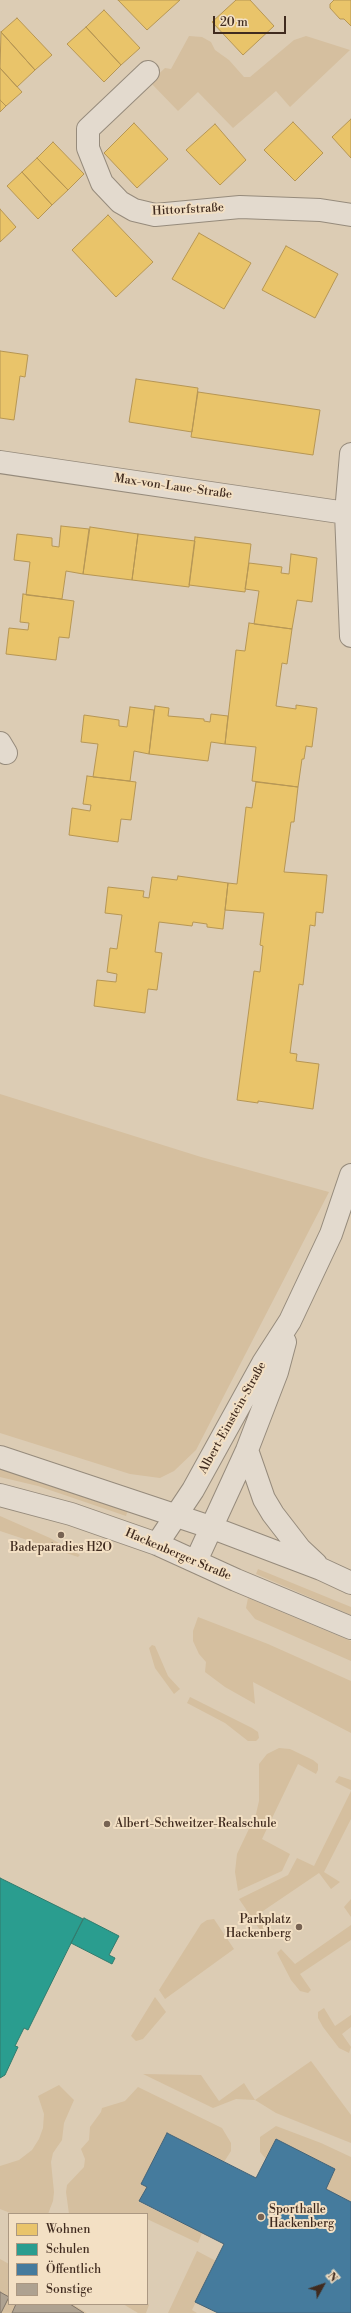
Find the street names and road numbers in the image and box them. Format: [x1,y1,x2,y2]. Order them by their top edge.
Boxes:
street label: Hittorfstraße [152,201,224,219]
street label: Max-von-Laue-Straße [113,472,233,502]
street label: Albert-Einstein-Straße [196,1360,270,1476]
street label: Hackenberger Straße [123,1526,233,1584]

